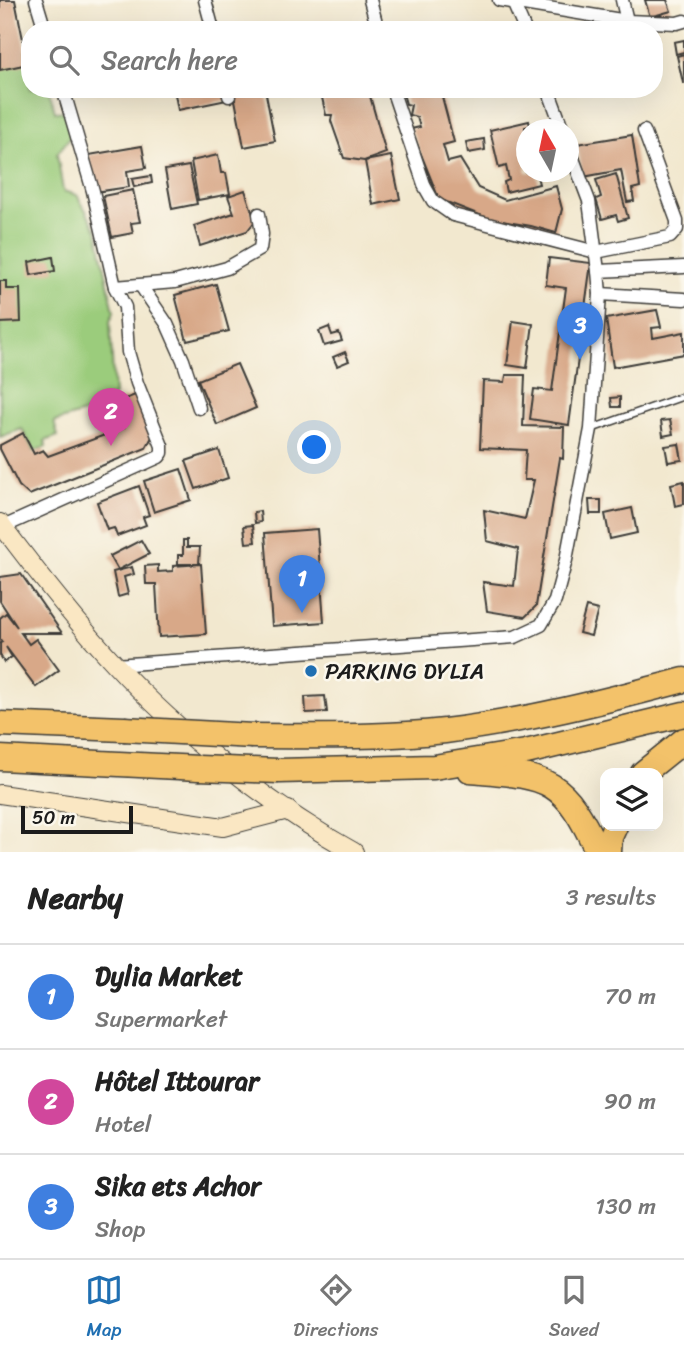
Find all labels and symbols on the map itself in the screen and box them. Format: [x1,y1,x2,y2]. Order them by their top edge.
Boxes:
north arrow [516,119,579,182]
pin: 3 [557,302,603,360]
pin: 2 [88,388,134,446]
your location [297,430,331,464]
pin: 1 [279,555,325,613]
place label: PARKING DYLIA [325,651,484,692]
marker: PARKING DYLIA [303,663,319,679]
scale bar [21,803,133,835]

